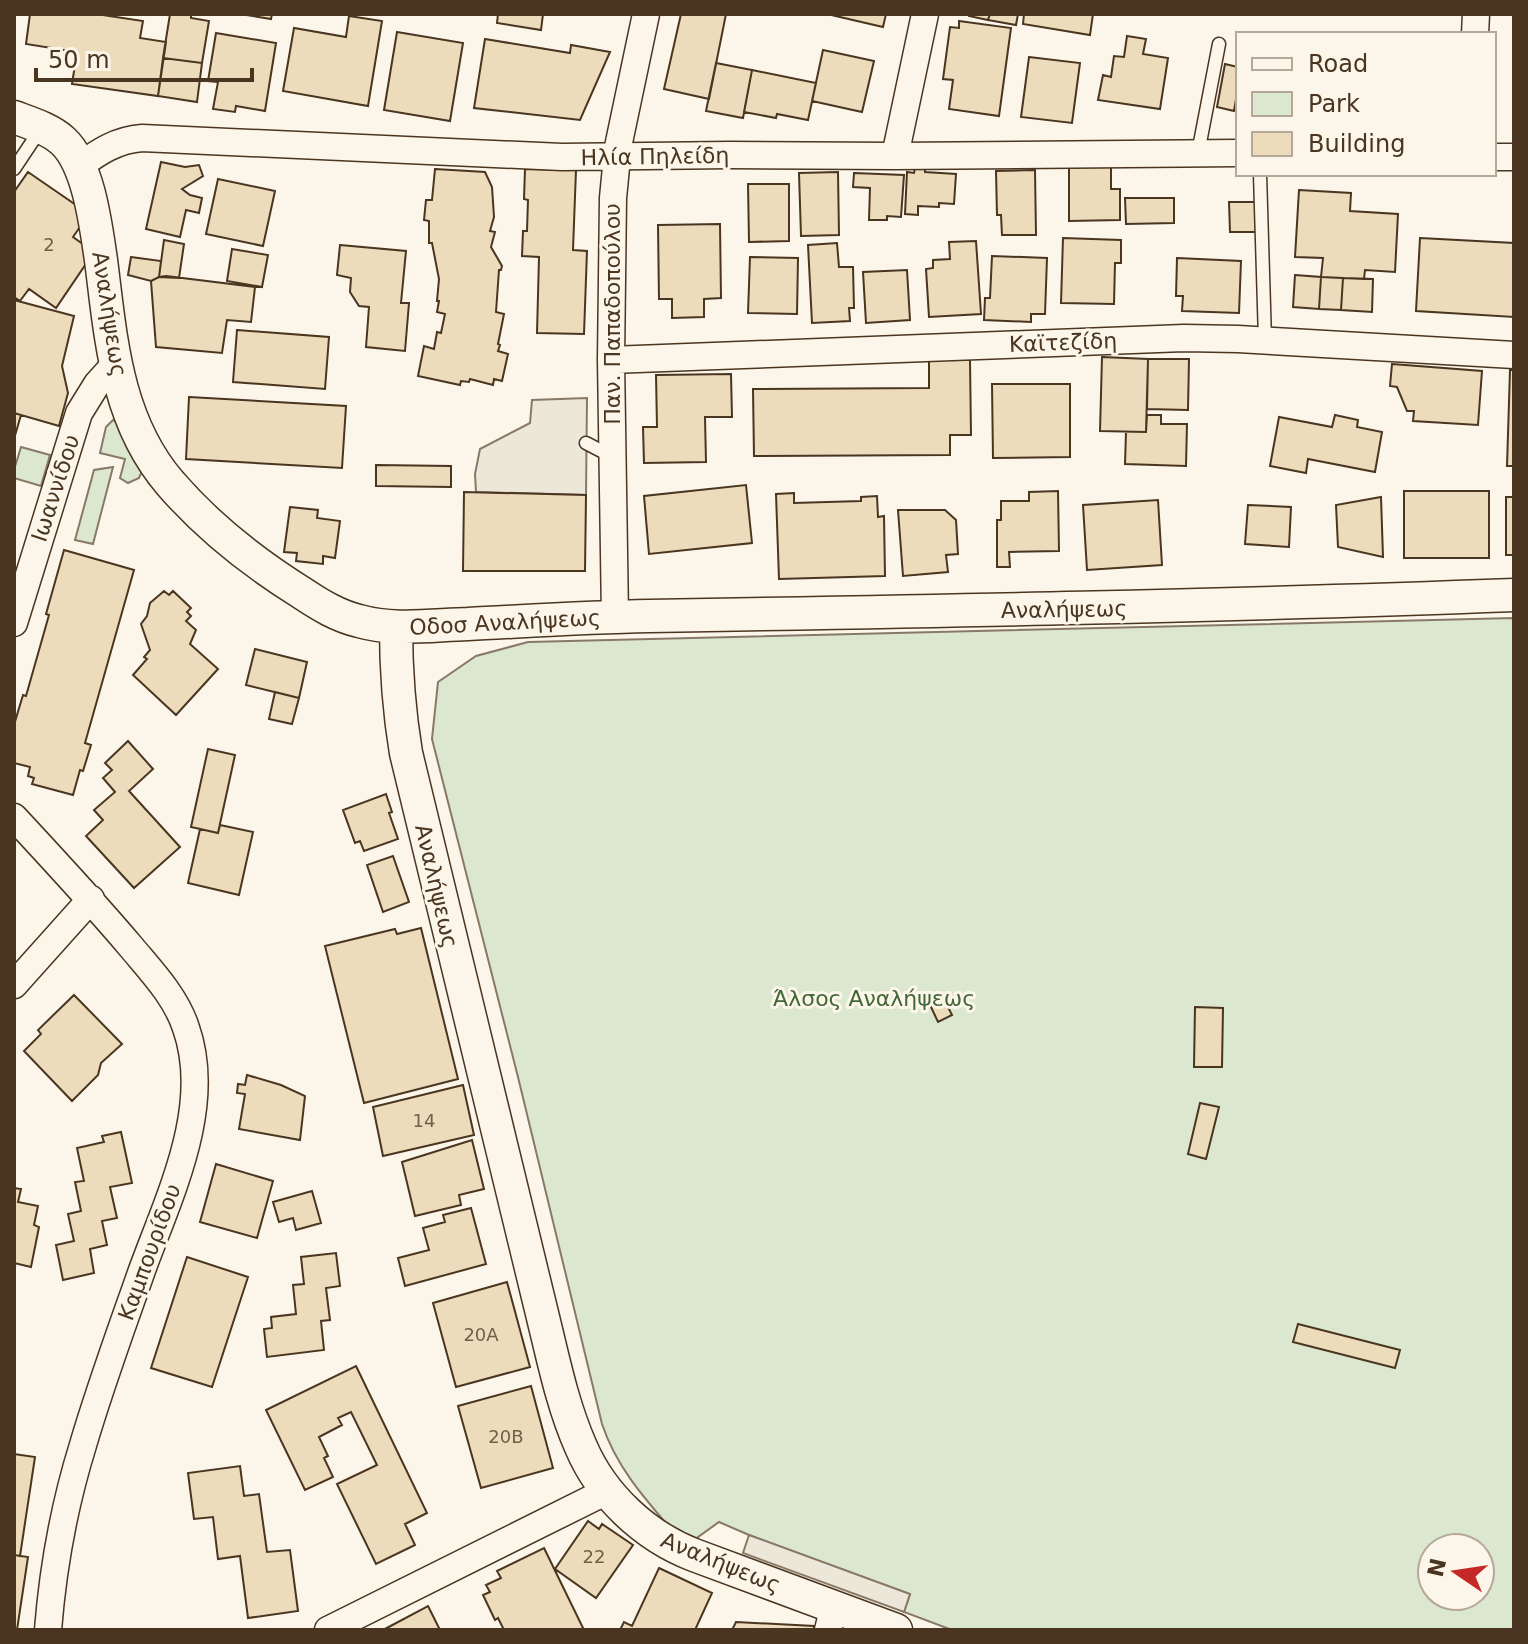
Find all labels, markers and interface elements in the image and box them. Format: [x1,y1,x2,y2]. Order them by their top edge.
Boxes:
scale bar [36,32,252,82]
legend [1236,32,1496,176]
text: 50 m [48,46,110,74]
text: Road [1308,50,1368,78]
text: Park [1308,90,1360,118]
text: Building [1308,130,1405,158]
street label: Ηλία Πηλείδη [580,143,730,170]
street label: Παν. Παπαδοπούλου [600,203,625,425]
house number: 2 [43,234,55,255]
street label: Αναλήψεως [87,250,132,379]
street label: Καϊτεζίδη [1008,328,1118,357]
street label: Ιωαννίδου [26,431,85,545]
street label: Αναλήψεως [1001,596,1127,623]
street label: Οδοσ Αναλήψεως [409,605,601,640]
street label: Αναλήψεως [410,822,463,951]
park label: Άλσος Αναλήψεως [773,986,975,1011]
house number: 14 [413,1110,435,1131]
street label: Καμπουρίδου [113,1181,186,1324]
house number: 20A [463,1324,499,1345]
house number: 20B [488,1426,524,1447]
street label: Αναλήψεως [657,1527,784,1598]
north arrow [1416,1532,1496,1612]
house number: 22 [583,1546,605,1567]
text: N [1423,1556,1451,1579]

